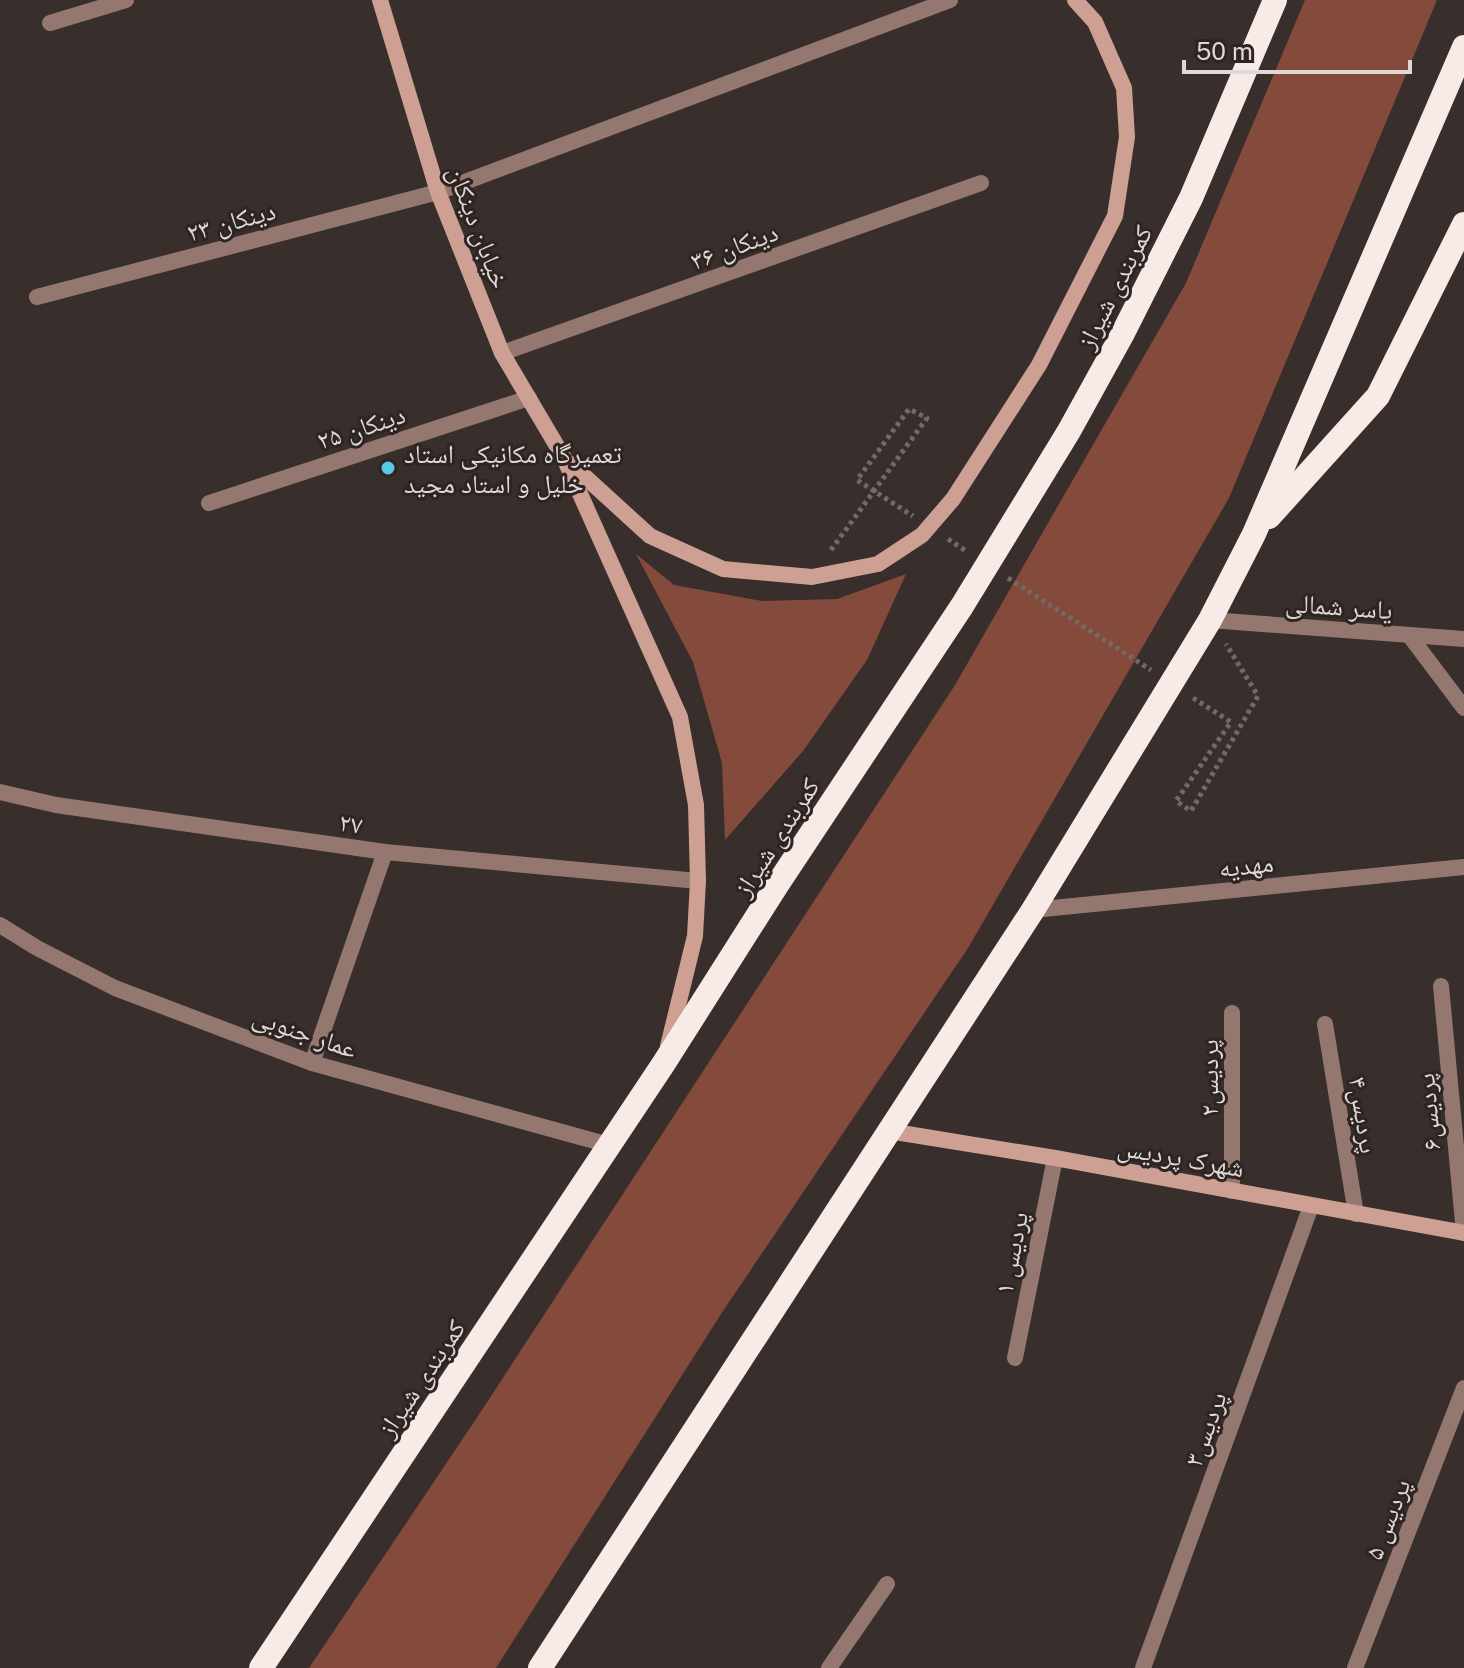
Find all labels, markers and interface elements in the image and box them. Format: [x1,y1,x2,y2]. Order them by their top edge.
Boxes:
scale bar [1184,24,1410,74]
text: 50 m [1196,37,1253,65]
street label: خیابان دینکان [441,161,517,293]
street label: ۲۳ دینکان [183,194,279,249]
street label: ۳۶ دینکان [686,216,782,277]
street label: کمربندی شیراز [1069,220,1159,355]
street label: ۲۵ دینکان [313,398,409,457]
place label: تعمیرگاه مکانیکی استاد خلیل و استاد مجید [404,438,622,500]
marker: تعمیرگاه مکانیکی استاد خلیل و استاد مجید [379,459,397,477]
street label: یاسر شمالی [1284,587,1394,626]
street label: کمربندی شیراز [726,772,827,903]
street label: ۲۷ [337,806,365,840]
street label: مهدیه [1217,847,1275,883]
street label: عمار جنوبی [249,1000,361,1065]
street label: پردیس۲ [1193,1039,1225,1117]
street label: پردیس۶ [1409,1072,1448,1152]
street label: پردیس۴ [1341,1074,1385,1156]
street label: شهرک پردیس [1115,1131,1247,1185]
street label: پردیس ۱ [988,1209,1035,1297]
street label: کمربندی شیراز [370,1313,472,1444]
street label: پردیس۳ [1177,1387,1234,1471]
street label: پردیس ۵ [1358,1474,1418,1564]

